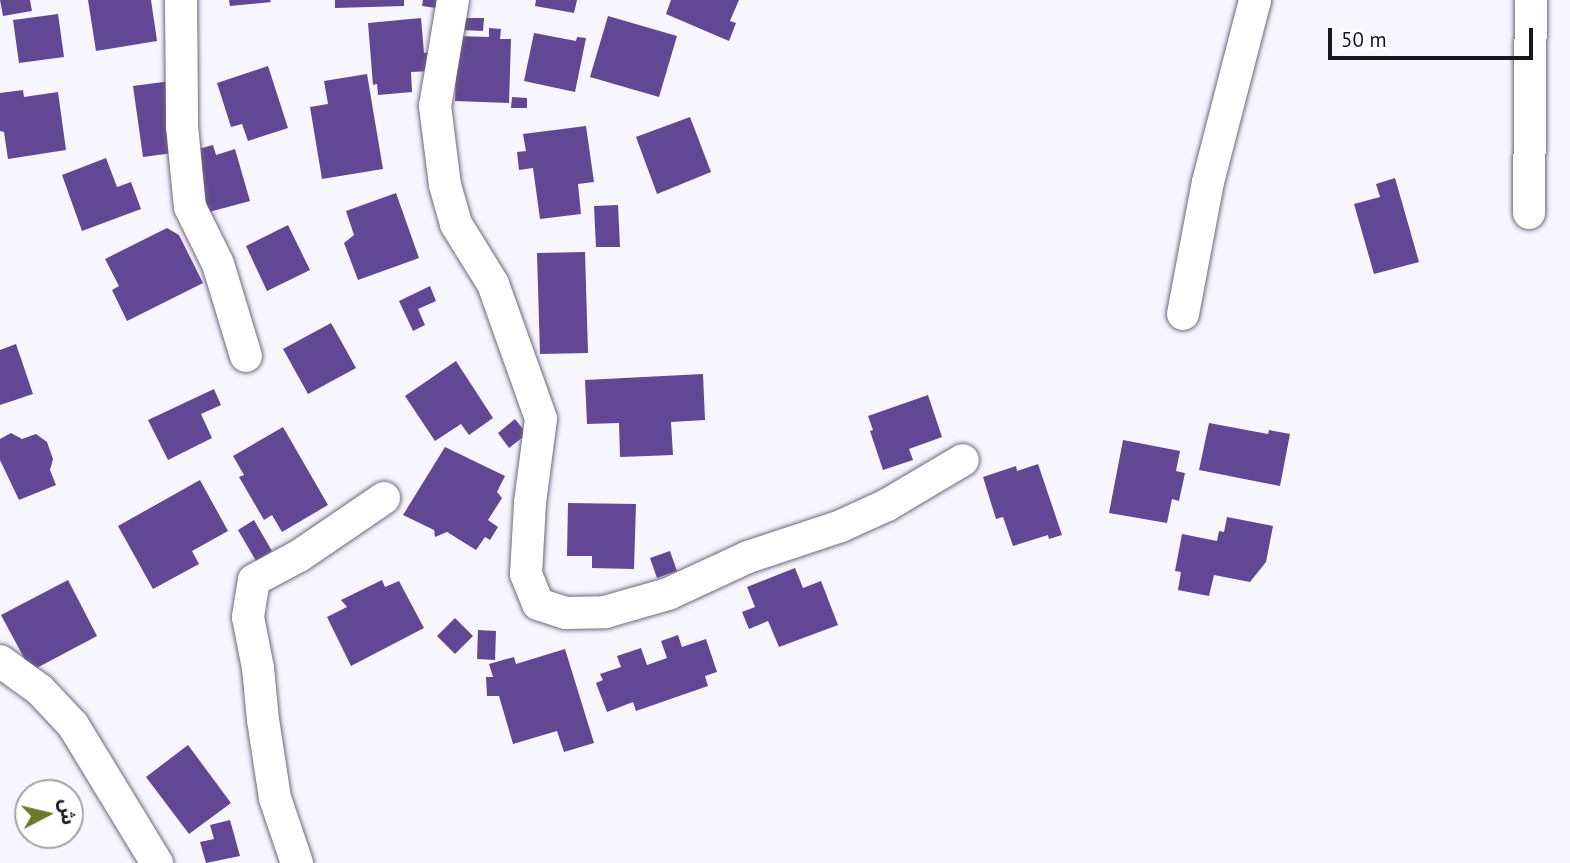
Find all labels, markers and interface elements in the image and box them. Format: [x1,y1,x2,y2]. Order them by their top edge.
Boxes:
scale bar [1332,14,1537,58]
text: 50 m [1341,26,1387,53]
north arrow [14,779,84,849]
text: ش [54,797,81,826]

